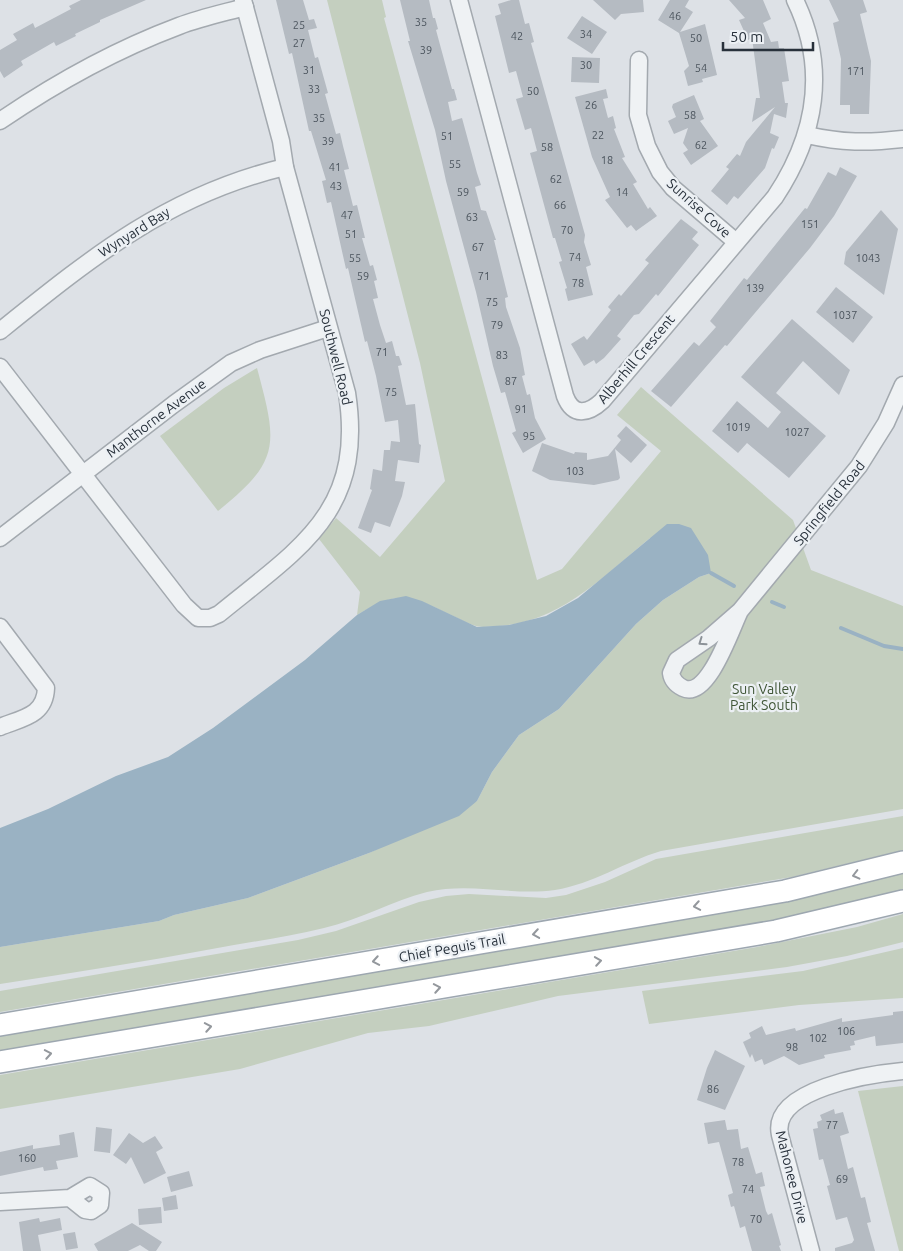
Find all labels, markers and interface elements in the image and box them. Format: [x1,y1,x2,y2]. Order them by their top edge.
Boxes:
house number: 46 [669,10,681,22]
house number: 35 [415,16,427,28]
house number: 25 [293,19,305,31]
scale bar [723,20,813,52]
house number: 34 [580,28,592,40]
text: 50 m [730,28,763,45]
house number: 42 [511,30,523,42]
house number: 50 [690,32,702,44]
house number: 27 [293,37,305,49]
house number: 39 [420,44,432,56]
house number: 30 [580,59,592,71]
house number: 54 [695,62,707,74]
house number: 31 [303,64,315,76]
house number: 171 [847,65,865,77]
house number: 33 [308,83,320,95]
house number: 50 [527,85,539,97]
house number: 26 [585,99,597,111]
house number: 58 [684,109,696,121]
house number: 35 [313,112,325,124]
house number: 22 [592,129,604,141]
house number: 51 [441,130,453,142]
house number: 39 [322,135,334,147]
house number: 62 [695,139,707,151]
house number: 58 [541,141,553,153]
house number: 18 [601,154,613,166]
house number: 55 [449,158,461,170]
house number: 41 [329,161,341,173]
house number: 62 [550,173,562,185]
street label: Sunrise Cove [664,175,734,241]
house number: 43 [330,180,342,192]
house number: 59 [457,186,469,198]
house number: 14 [616,186,628,198]
house number: 66 [554,199,566,211]
street label: Wynyard Bay [95,204,173,260]
house number: 47 [341,209,353,221]
house number: 63 [466,211,478,223]
house number: 151 [801,218,819,230]
house number: 70 [561,224,573,236]
house number: 51 [345,228,357,240]
house number: 67 [472,241,484,253]
house number: 74 [569,251,581,263]
house number: 55 [349,252,361,264]
house number: 1043 [856,252,880,264]
house number: 59 [357,270,369,282]
house number: 71 [478,270,490,282]
house number: 78 [572,277,584,289]
house number: 139 [746,282,764,294]
house number: 75 [486,296,498,308]
street label: Southwell Road [316,307,356,407]
house number: 1037 [833,309,857,321]
street label: Alberhill Crescent [594,311,678,407]
house number: 79 [491,319,503,331]
house number: 71 [376,346,388,358]
house number: 83 [496,349,508,361]
street label: Manthorne Avenue [103,375,209,461]
house number: 87 [505,375,517,387]
house number: 75 [385,386,397,398]
house number: 91 [515,403,527,415]
house number: 1019 [726,421,750,433]
house number: 1027 [785,426,809,438]
house number: 95 [523,430,535,442]
street label: Springfield Road [790,458,868,548]
house number: 103 [566,465,584,477]
one-way arrow [698,636,708,645]
park label: Sun Valley Park South [730,681,798,713]
one-way arrow [853,870,861,880]
one-way arrow [692,901,701,911]
one-way arrow [532,928,541,938]
street label: Chief Peguis Trail [398,931,507,965]
one-way arrow [372,955,380,965]
one-way arrow [593,956,602,966]
one-way arrow [433,983,442,993]
one-way arrow [204,1022,213,1032]
house number: 106 [837,1025,855,1037]
house number: 102 [809,1032,827,1044]
house number: 98 [786,1041,798,1053]
one-way arrow [44,1049,52,1059]
house number: 86 [707,1083,719,1095]
house number: 77 [826,1119,838,1131]
street label: Mahonee Drive [773,1129,811,1225]
house number: 160 [18,1152,36,1164]
house number: 78 [732,1156,744,1168]
house number: 69 [836,1173,848,1185]
house number: 74 [742,1183,754,1195]
house number: 70 [750,1213,762,1225]

